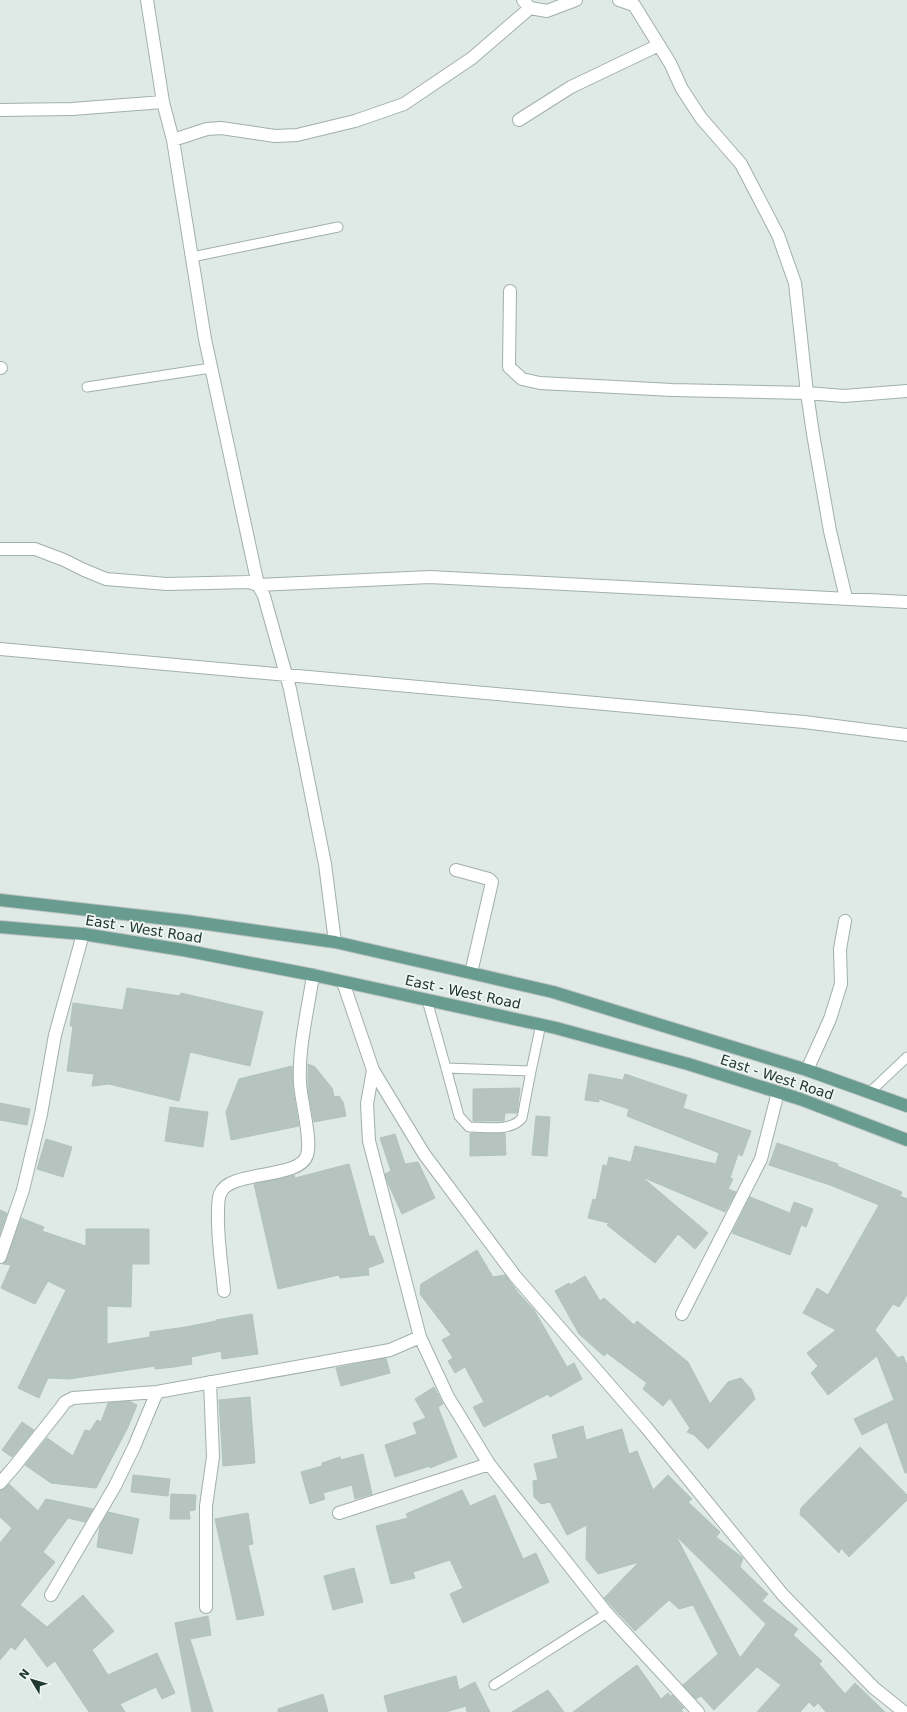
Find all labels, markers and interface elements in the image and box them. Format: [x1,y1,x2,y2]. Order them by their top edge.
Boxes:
street label: East - West Road [84,912,204,946]
street label: East - West Road [404,972,522,1012]
street label: East - West Road [718,1051,836,1103]
north arrow [12,1660,52,1700]
text: N [17,1667,32,1682]

